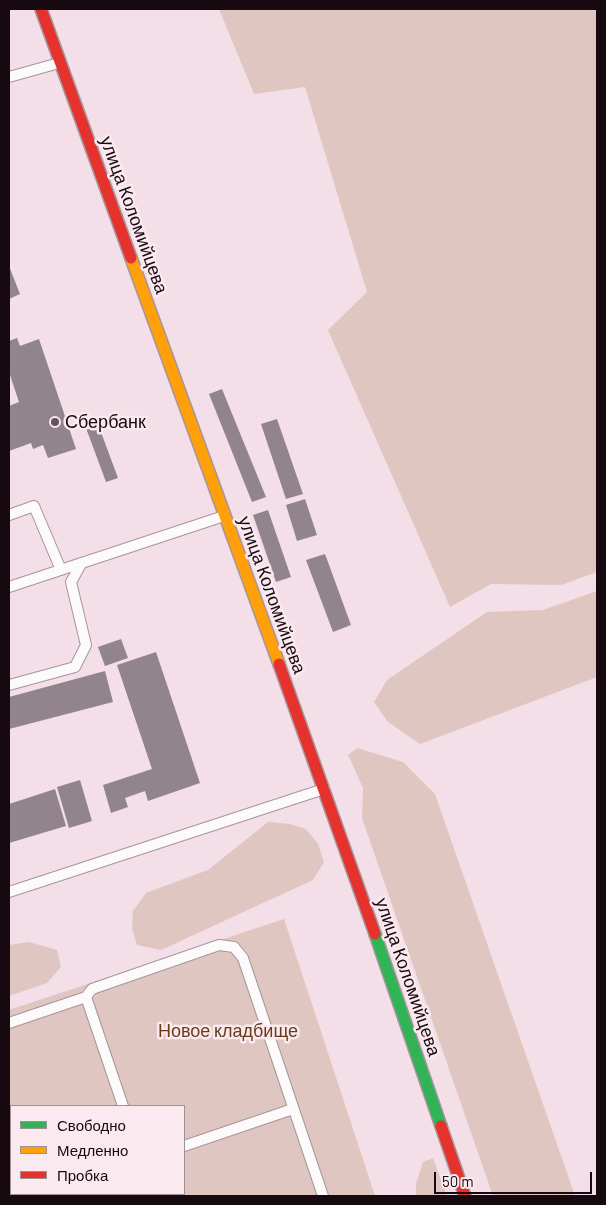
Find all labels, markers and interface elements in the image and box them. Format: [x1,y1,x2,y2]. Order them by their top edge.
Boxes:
street label: улица Коломийцева [95,133,173,297]
place label: Сбербанк [65,411,146,433]
marker: Сбербанк [49,416,61,428]
street label: улица Коломийцева [233,513,311,677]
street label: улица Коломийцева [371,895,445,1059]
park label: Новое кладбище [158,1020,298,1042]
legend [10,1105,185,1195]
text: Свободно [57,1116,126,1134]
text: Медленно [57,1141,128,1159]
scale bar [436,1162,594,1194]
text: Пробка [57,1166,108,1184]
text: 50 m [442,1172,474,1190]

